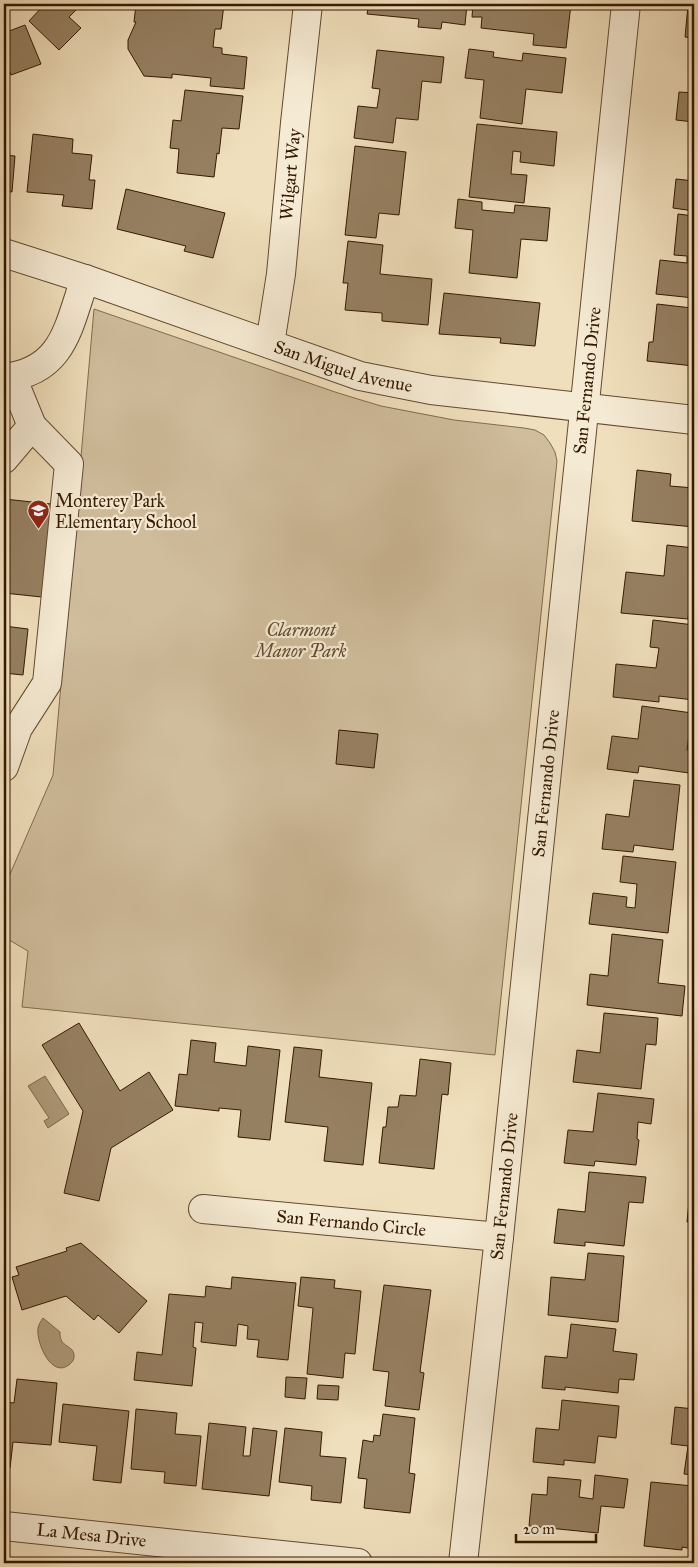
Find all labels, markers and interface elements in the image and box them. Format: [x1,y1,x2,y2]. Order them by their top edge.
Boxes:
street label: Wilgart Way [275,127,305,221]
street label: San Fernando Drive [569,306,606,455]
street label: San Miguel Avenue [271,336,414,397]
place label: Monterey Park Elementary School [55,490,197,533]
school or university icon: Monterey Park Elementary School [27,499,51,530]
park label: Clarmont Manor Park [253,619,347,662]
street label: San Fernando Drive [527,709,564,858]
street label: San Fernando Drive [486,1111,523,1261]
street label: San Fernando Circle [275,1205,427,1241]
scale bar [516,1512,596,1544]
street label: La Mesa Drive [35,1518,148,1552]
text: 20 m [523,1520,555,1538]

